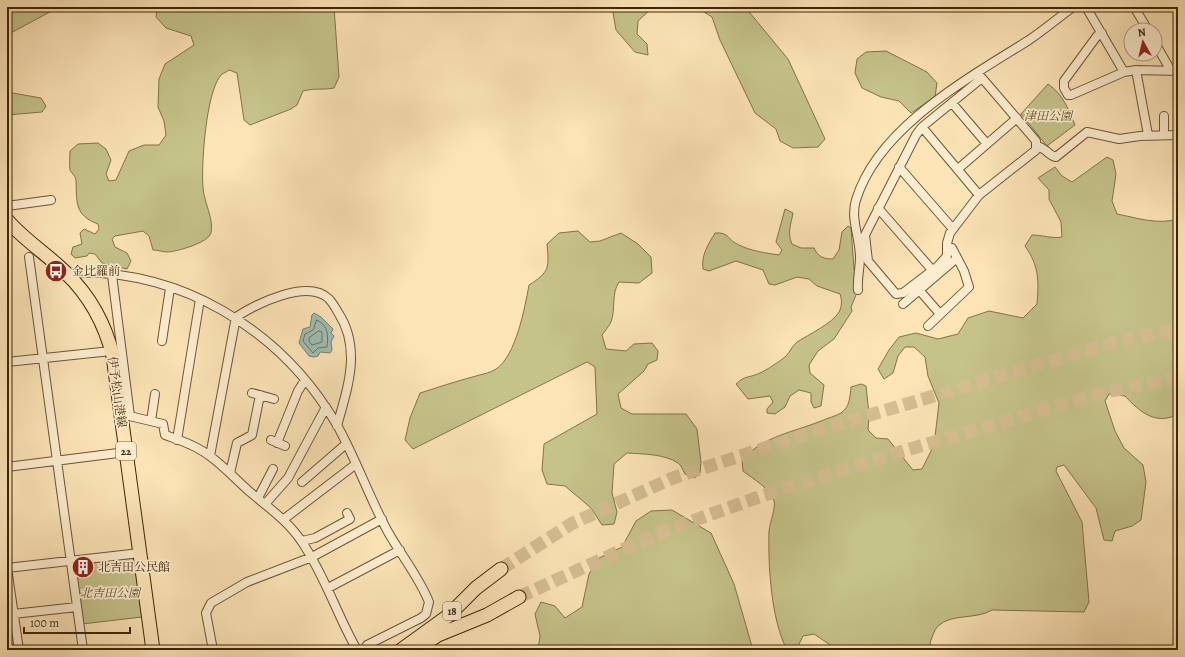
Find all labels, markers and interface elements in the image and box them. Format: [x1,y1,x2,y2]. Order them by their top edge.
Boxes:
north arrow [1123,22,1163,62]
text: N [1137,25,1147,41]
park label: 津田公園 [1024,108,1074,124]
bus stop icon: 金比羅前 [43,258,69,284]
place label: 金比羅前 [72,263,120,279]
street label: 伊予松山港線 [104,355,130,429]
road number: 22 [116,442,136,460]
building icon: 北吉田公民館 [70,554,96,580]
place label: 北吉田公民館 [98,559,170,575]
park label: 北吉田公園 [80,585,142,601]
road number: 18 [443,602,461,620]
scale bar [24,609,130,635]
text: 100 m [30,615,59,631]

